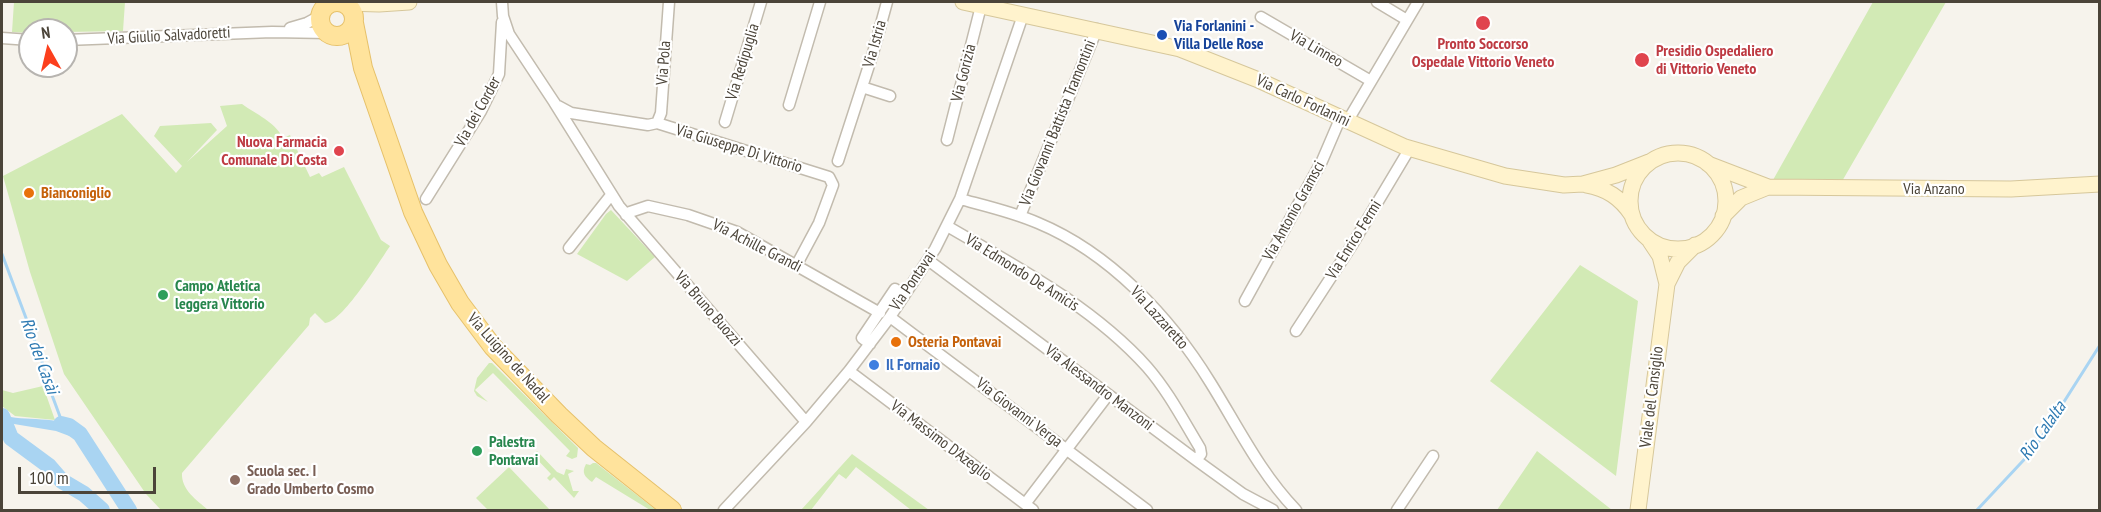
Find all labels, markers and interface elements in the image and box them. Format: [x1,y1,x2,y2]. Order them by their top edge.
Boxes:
marker: Pronto Soccorso Ospedale Vittorio Veneto [1474,14,1492,32]
place label: Via Forlanini - Villa Delle Rose [1174,16,1264,54]
north arrow [18,18,78,78]
street label: Via Istria [859,18,891,70]
street label: Via Redipuglia [722,21,764,103]
text: N [40,22,51,43]
street label: Via Giulio Salvadoretti [107,23,231,49]
street label: Via Linneo [1286,26,1346,72]
marker: Via Forlanini - Villa Delle Rose [1155,28,1169,42]
place label: Pronto Soccorso Ospedale Vittorio Veneto [1412,34,1554,72]
street label: Via Giovanni Battista Tramontini [1016,37,1100,209]
street label: Via Pola [653,40,675,86]
place label: Presidio Ospedaliero di Vittorio Veneto [1656,41,1773,79]
street label: Via Gorizia [948,42,980,104]
marker: Presidio Ospedaliero di Vittorio Veneto [1633,51,1651,69]
street label: Via Carlo Forlanini [1253,71,1353,131]
street label: Via dei Corder [451,74,505,150]
street label: Via Giuseppe Di Vittorio [673,121,805,177]
place label: Nuova Farmacia Comunale Di Costa [221,132,327,170]
marker: Nuova Farmacia Comunale Di Costa [332,144,346,158]
street label: Via Antonio Gramsci [1259,158,1329,264]
street label: Via Anzano [1903,179,1965,199]
place label: Bianconiglio [41,183,111,203]
marker: Bianconiglio [22,186,36,200]
street label: Via Enrico Fermi [1322,197,1386,283]
street label: Via Achille Grandi [709,215,805,277]
street label: Via Edmondo De Amicis [962,230,1082,316]
street label: Via Pontavai [886,247,940,315]
street label: Via Bruno Buozzi [670,268,746,350]
place label: Campo Atletica leggera Vittorio [175,276,265,314]
street label: Via Lazzaretto [1126,283,1192,353]
marker: Campo Atletica leggera Vittorio [156,288,170,302]
street label: Via Luigino de Nadal [463,309,553,407]
water label: Rio dei Casài [15,315,63,397]
place label: Osteria Pontavai [908,332,1001,352]
marker: Osteria Pontavai [889,335,903,349]
street label: Via Alessandro Manzoni [1041,341,1157,435]
street label: Viale del Cansiglio [1636,345,1668,449]
place label: Il Fornaio [886,355,940,375]
marker: Il Fornaio [867,358,881,372]
street label: Via Giovanni Verga [972,374,1066,452]
street label: Via Massimo D'Azeglio [887,397,995,485]
water label: Rio Calalta [2015,397,2071,465]
place label: Palestra Pontavai [489,432,538,470]
marker: Palestra Pontavai [470,444,484,458]
scale bar [21,455,159,493]
place label: Scuola sec. I Grado Umberto Cosmo [247,461,374,499]
text: 100 m [29,466,69,489]
marker: Scuola sec. I Grado Umberto Cosmo [228,473,242,487]

